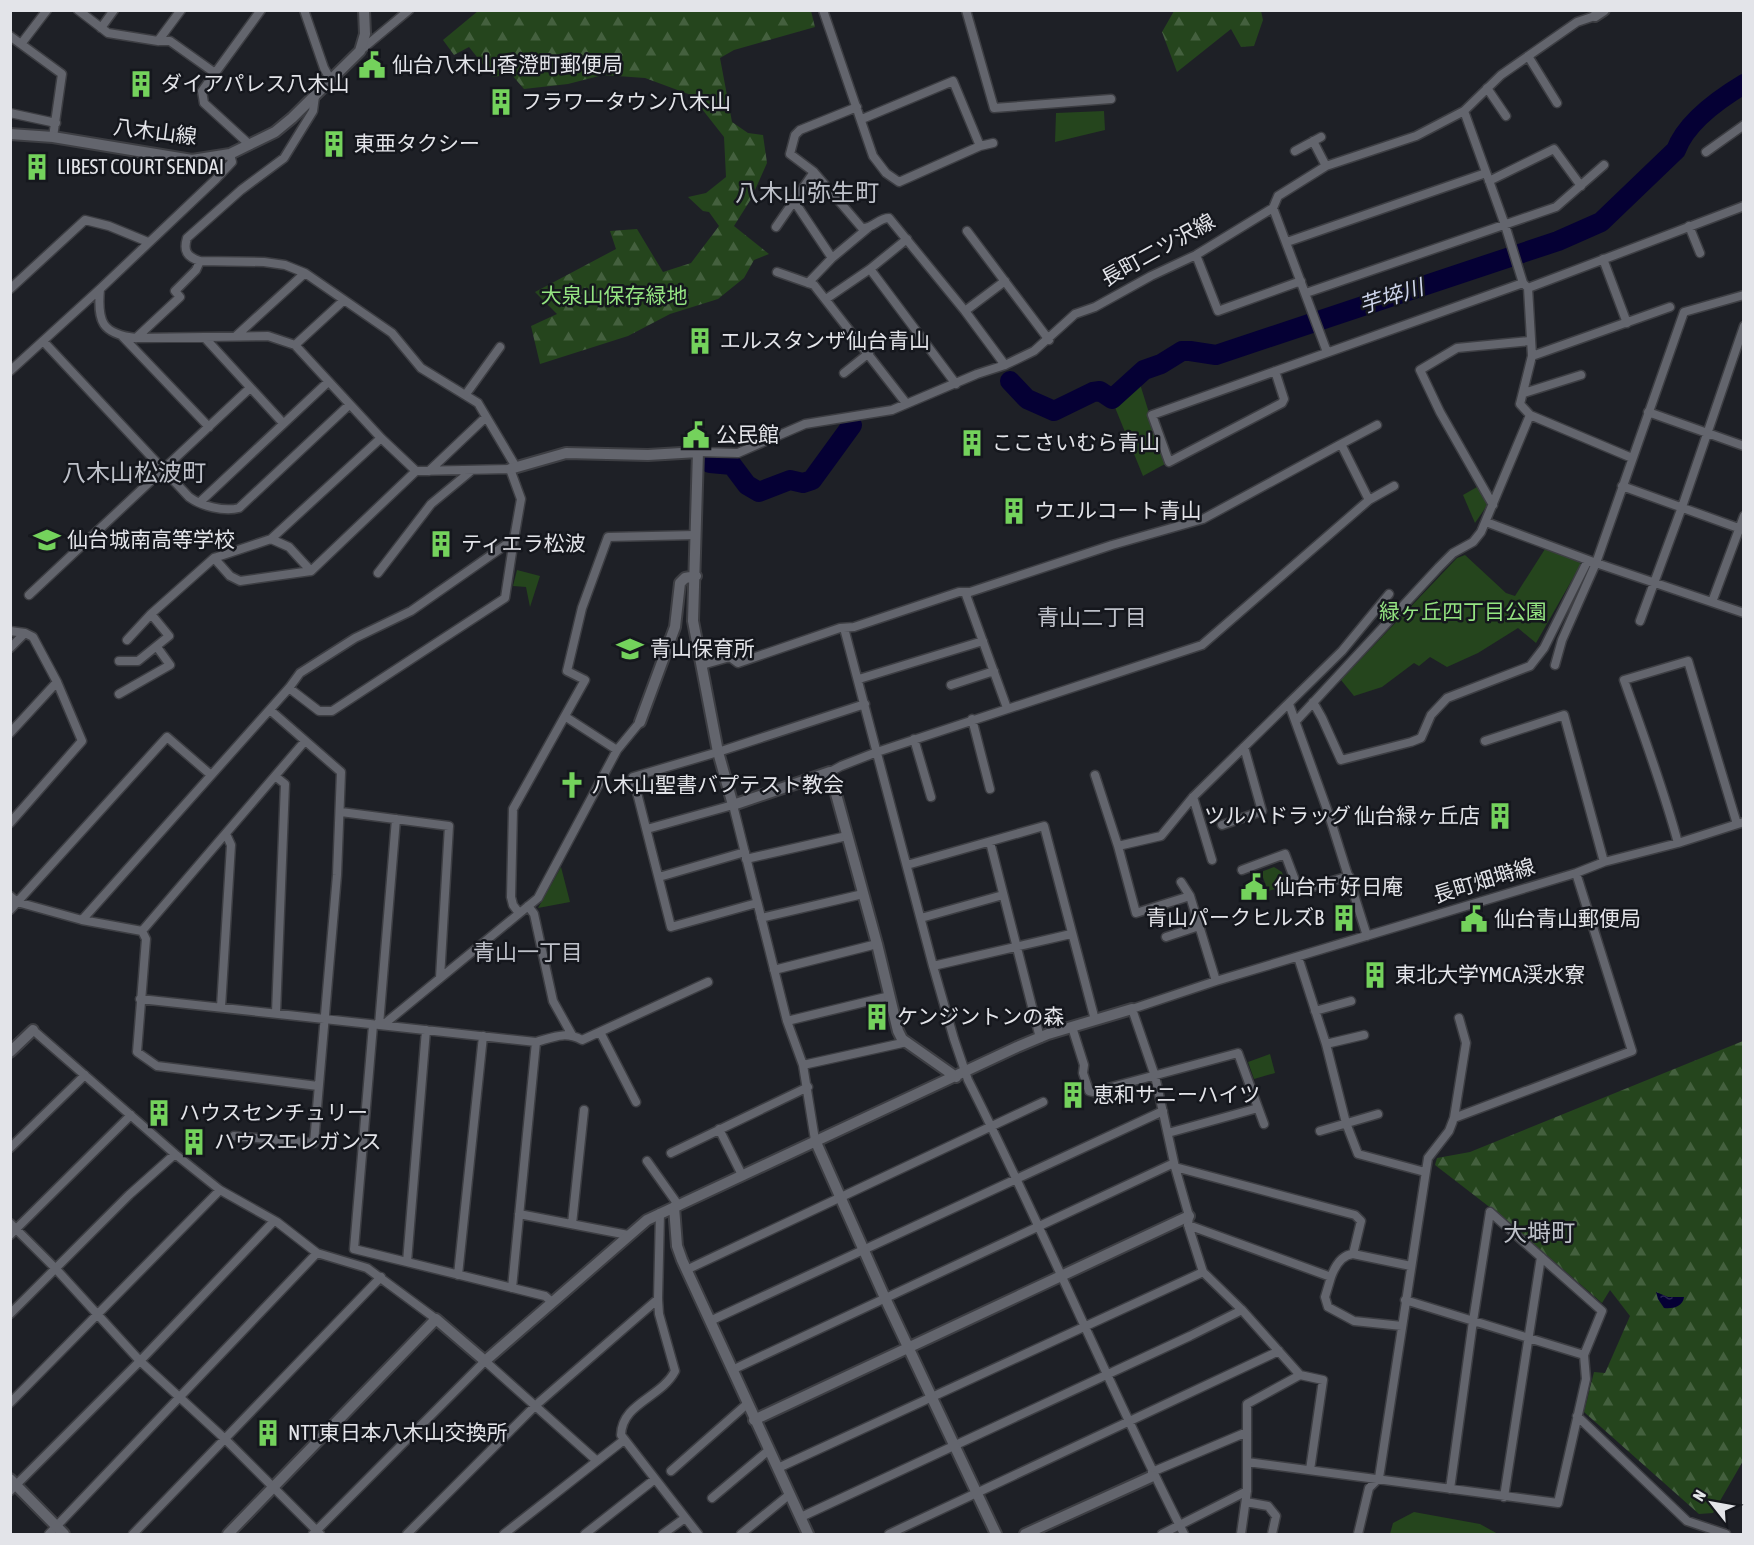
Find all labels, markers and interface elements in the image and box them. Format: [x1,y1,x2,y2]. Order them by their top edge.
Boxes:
public building icon: 仙台八木山香澄町郵便局 [357,50,387,80]
place label: 仙台八木山香澄町郵便局 [392,52,623,76]
building icon: ダイアパレス八木山 [126,69,156,99]
place label: ダイアパレス八木山 [161,71,350,95]
building icon: フラワータウン八木山 [486,87,516,117]
place label: フラワータウン八木山 [521,89,731,113]
street label: 八木山線 [112,114,198,148]
building icon: 東亜タクシー [319,129,349,159]
place label: 東亜タクシー [354,131,480,155]
building icon: LIBEST COURT SENDAI [22,152,52,182]
place label: LIBEST COURT SENDAI [57,154,224,178]
district label: 八木山弥生町 [735,179,879,206]
street label: 長町二ツ沢線 [1097,208,1218,290]
water label: 芋埣川 [1356,273,1428,319]
park label: 大泉山保存緑地 [541,283,688,307]
building icon: エルスタンザ仙台青山 [685,326,715,356]
place label: エルスタンザ仙台青山 [720,328,930,352]
public building icon: 公民館 [681,420,711,450]
place label: 公民館 [716,422,779,446]
building icon: ここさいむら青山 [957,428,987,458]
place label: ここさいむら青山 [992,430,1160,454]
district label: 八木山松波町 [62,459,206,486]
building icon: ウエルコート青山 [999,496,1029,526]
place label: ウエルコート青山 [1034,498,1202,522]
school or university icon: 仙台城南高等学校 [32,525,62,555]
place label: 仙台城南高等学校 [67,527,235,551]
building icon: ティエラ松波 [426,529,456,559]
place label: ティエラ松波 [461,531,586,555]
park label: 緑ヶ丘四丁目公園 [1379,599,1547,623]
district label: 青山二丁目 [1037,604,1147,630]
school or university icon: 青山保育所 [615,634,645,664]
place label: 青山保育所 [650,636,755,660]
church icon: 八木山聖書バプテスト教会 [557,770,587,800]
place label: 八木山聖書バプテスト教会 [592,772,844,796]
building icon: ツルハドラッグ 仙台緑ヶ丘店 [1485,801,1515,831]
place label: ツルハドラッグ 仙台緑ヶ丘店 [1204,803,1480,827]
street label: 長町畑塒線 [1430,853,1537,907]
public building icon: 仙台市 好日庵 [1239,872,1269,902]
place label: 仙台市 好日庵 [1274,874,1403,898]
building icon: 青山パークヒルズB [1329,903,1359,933]
public building icon: 仙台青山郵便局 [1459,904,1489,934]
place label: 青山パークヒルズB [1146,905,1324,929]
place label: 仙台青山郵便局 [1494,906,1641,930]
district label: 青山一丁目 [473,939,583,965]
building icon: 東北大学YMCA渓水寮 [1360,960,1390,990]
place label: 東北大学YMCA渓水寮 [1395,962,1585,986]
building icon: ケンジントンの森 [862,1002,892,1032]
place label: ケンジントンの森 [897,1004,1064,1028]
building icon: 恵和サニーハイツ [1058,1080,1088,1110]
place label: 恵和サニーハイツ [1093,1082,1260,1106]
building icon: ハウスセンチュリー [144,1098,174,1128]
place label: ハウスセンチュリー [179,1100,368,1124]
building icon: ハウスエレガンス [179,1127,209,1157]
place label: ハウスエレガンス [214,1129,382,1153]
district label: 大塒町 [1503,1219,1575,1246]
building icon: NTT東日本八木山交換所 [253,1418,283,1448]
place label: NTT東日本八木山交換所 [288,1420,508,1444]
north arrow [1682,1473,1742,1533]
text: N [1689,1487,1709,1504]

